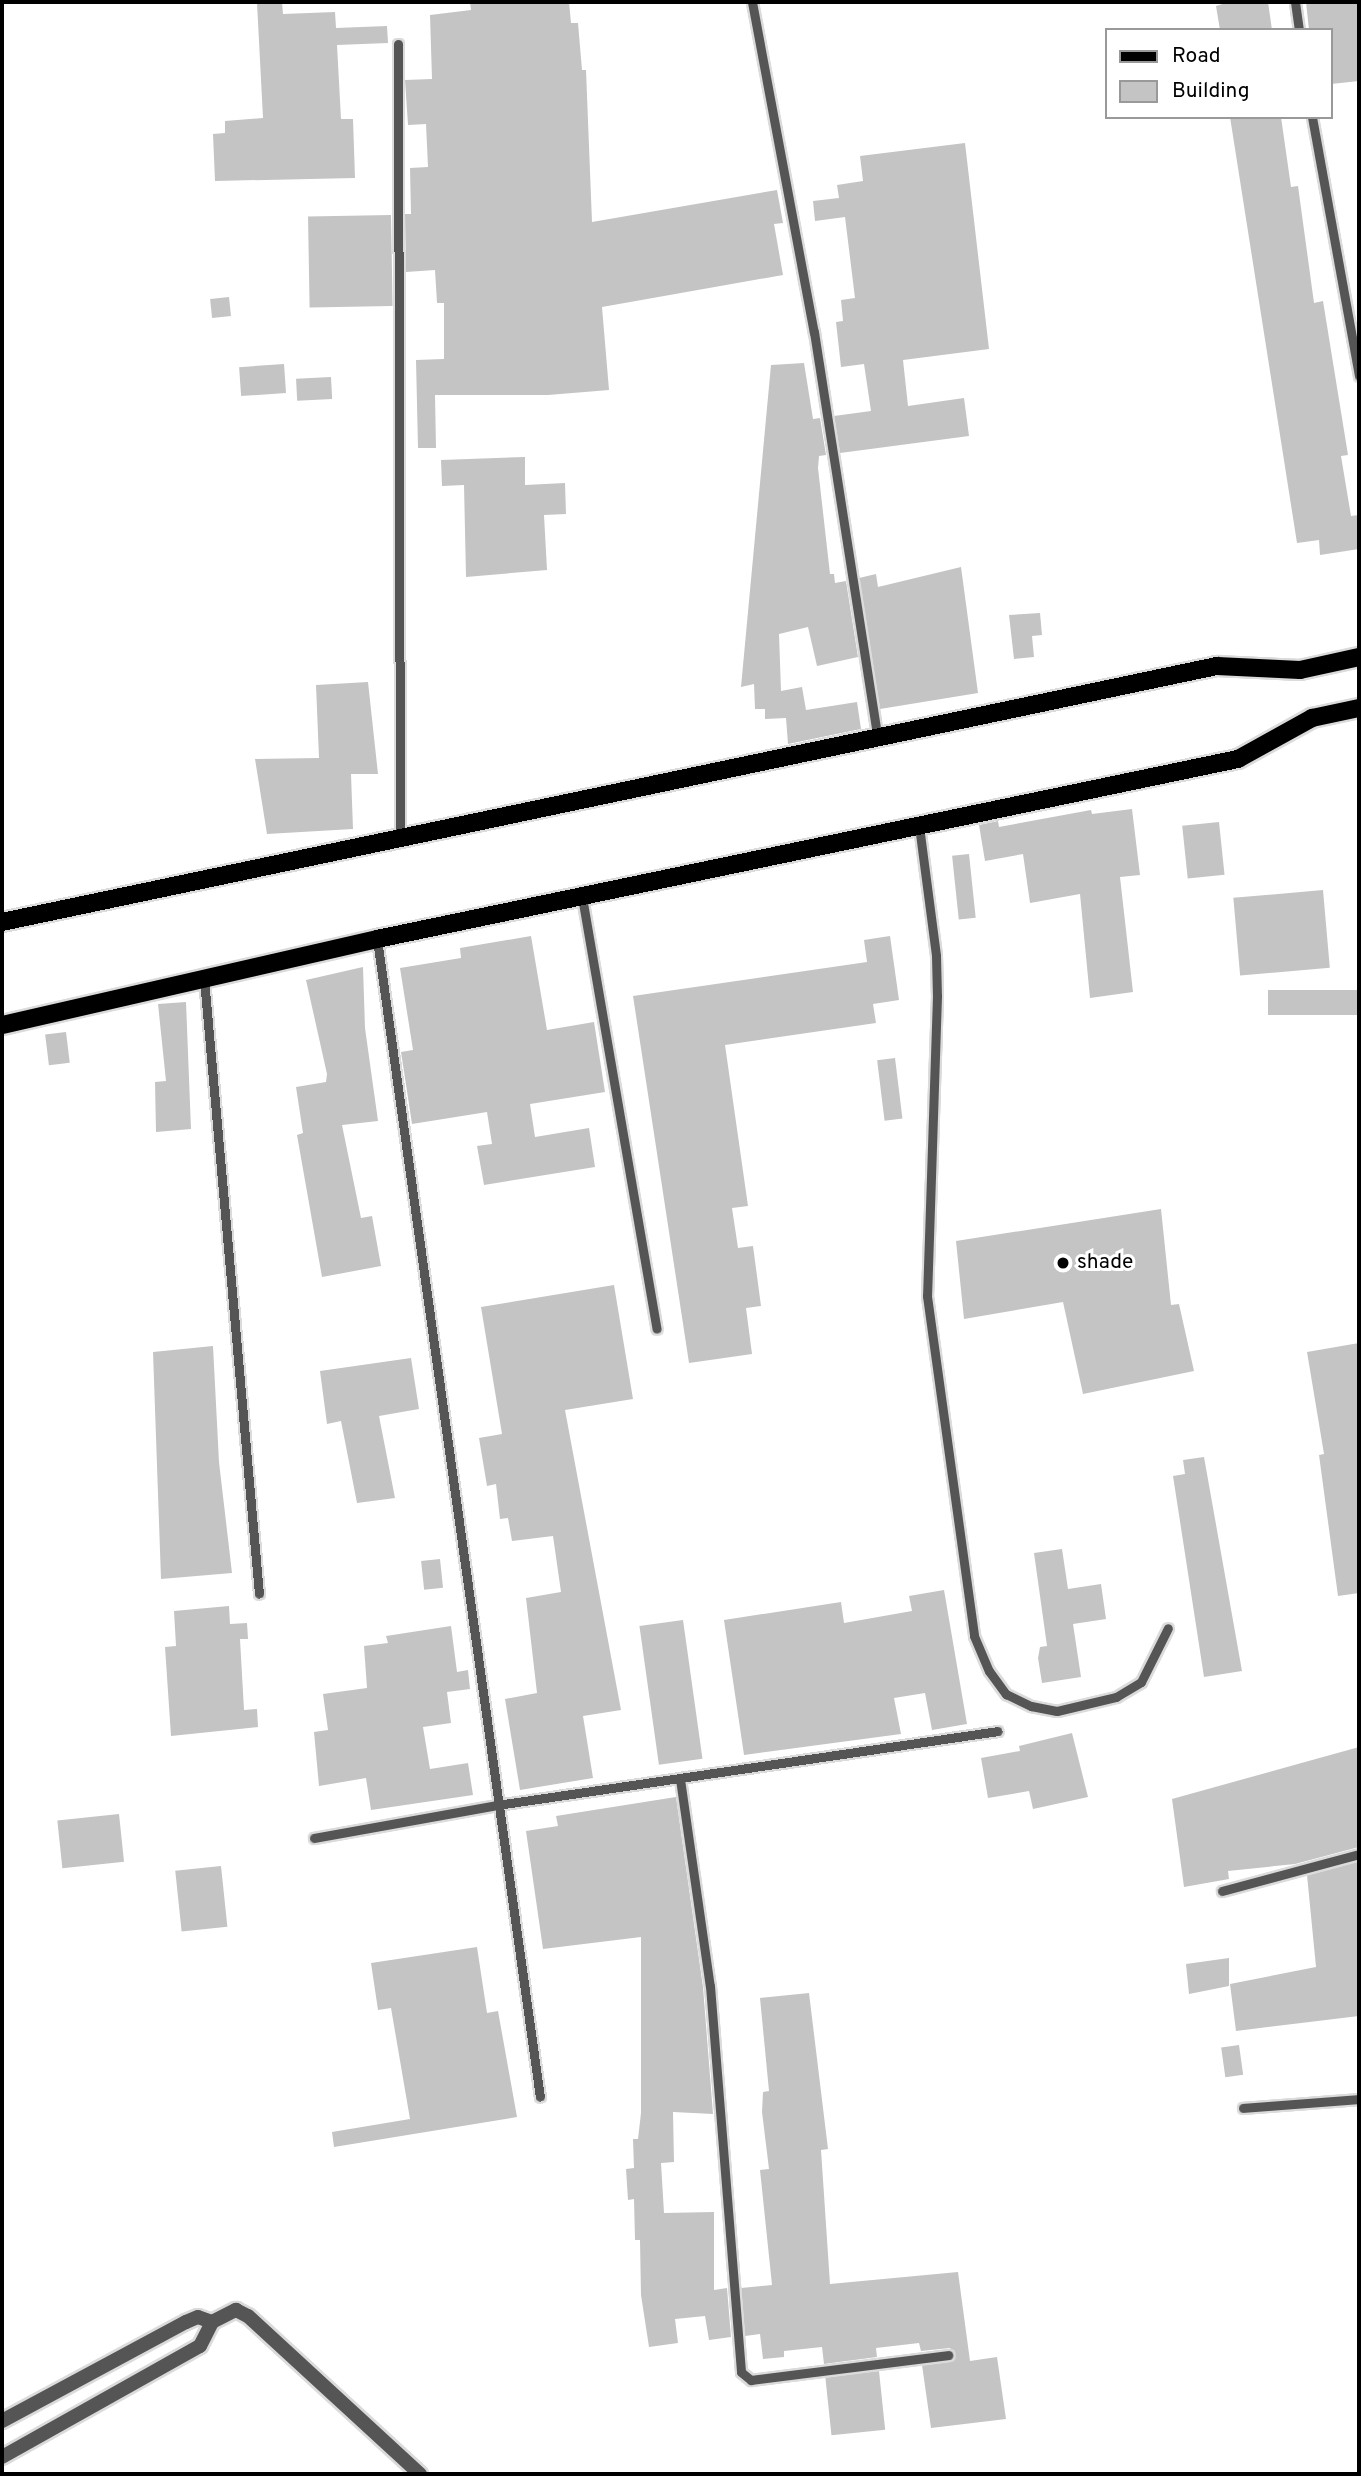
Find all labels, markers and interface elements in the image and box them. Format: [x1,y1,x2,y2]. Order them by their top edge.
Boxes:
legend [1106,28,1333,119]
text: Road [1172,43,1221,70]
text: Building [1172,78,1250,105]
place label: shade [1077,1250,1133,1276]
marker: shade [1055,1255,1071,1271]

